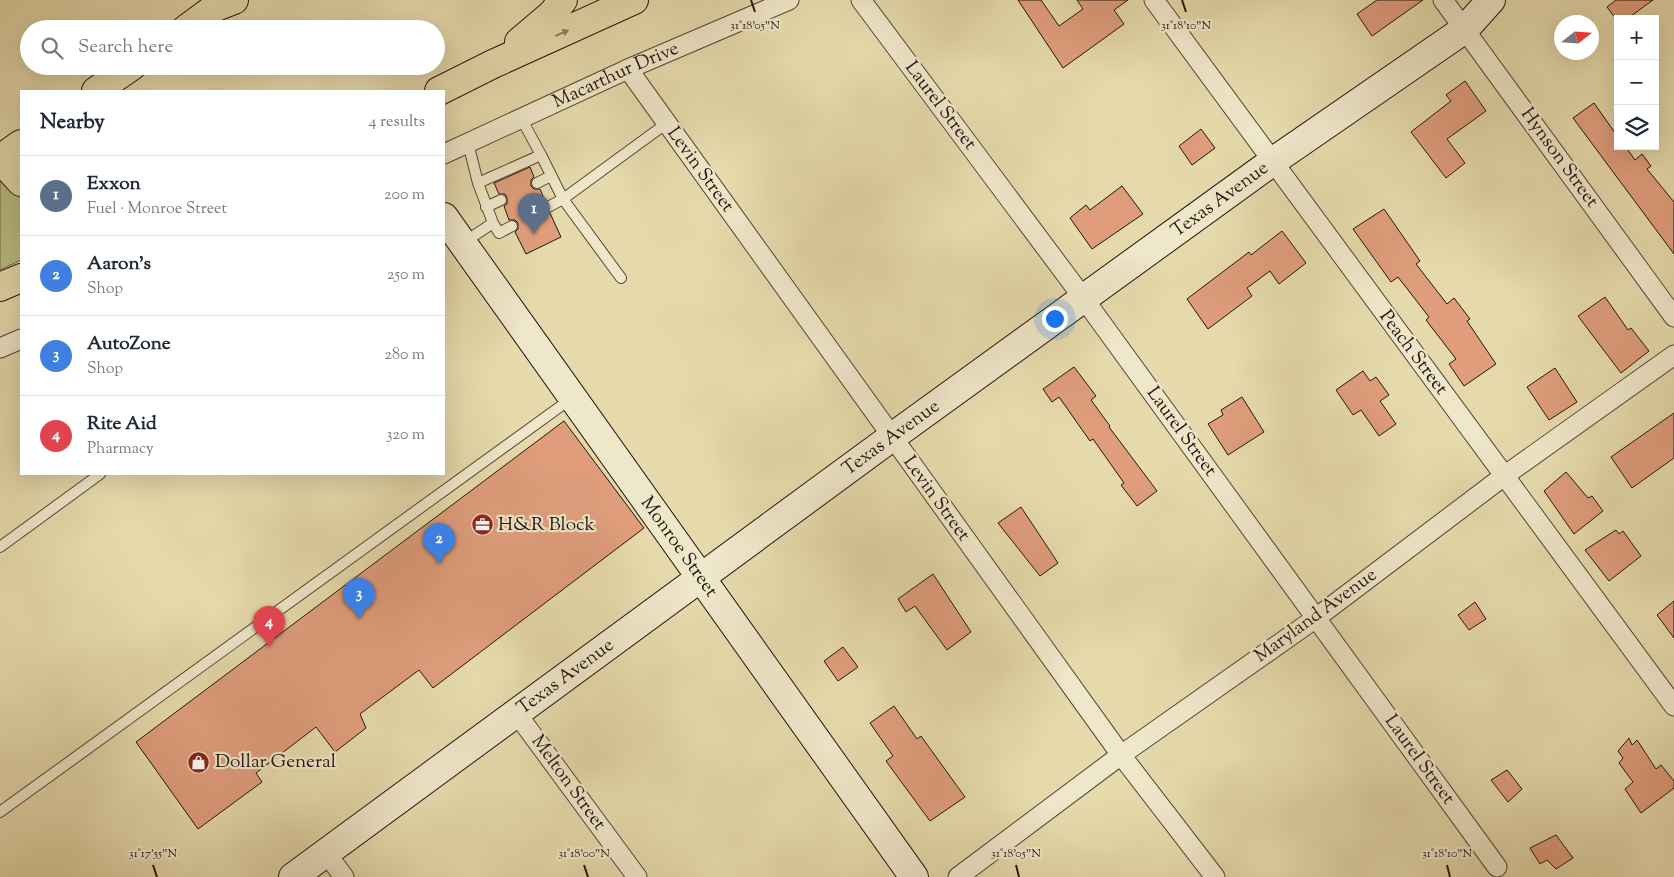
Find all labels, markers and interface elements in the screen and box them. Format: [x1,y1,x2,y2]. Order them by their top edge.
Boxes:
north arrow [1554,15,1599,60]
map controls [1614,15,1659,150]
button: + [1614,15,1659,60]
text: 31°18'05"N [730,17,780,35]
text: 31°18'10"N [1161,17,1211,35]
search box [20,20,445,75]
one-way arrow [555,28,569,36]
icon: search [38,34,66,62]
text: Search here [78,34,173,61]
street label: Macarthur Drive [548,35,683,115]
street label: Laurel Street [898,56,983,157]
button: − [1614,60,1659,105]
street label: Hynson Street [1513,102,1605,214]
button: layers [1614,105,1659,150]
text: Nearby [40,108,105,138]
text: 4 results [369,111,425,134]
street label: Levin Street [660,122,741,219]
street label: Texas Avenue [1166,155,1274,244]
text: Exxon [87,171,141,198]
text: 1 [53,184,59,207]
text: 200 m [384,184,425,207]
pin: 1 [518,193,550,234]
text: Fuel · Monroe Street [87,198,227,221]
text: Aaron's [87,251,151,278]
text: 2 [52,264,60,287]
text: 250 m [387,264,425,287]
text: Shop [87,278,123,301]
street label: Peach Street [1372,305,1454,401]
your location [1042,306,1068,332]
text: AutoZone [87,331,171,358]
text: 3 [53,344,59,367]
text: 280 m [384,344,425,367]
text: Shop [87,358,123,381]
street label: Laurel Street [1139,382,1223,483]
street label: Texas Avenue [837,393,945,483]
text: Rite Aid [87,411,157,438]
text: 4 [52,424,60,447]
text: 320 m [386,424,425,447]
text: Pharmacy [87,438,154,461]
street label: Levin Street [896,451,977,548]
street label: Monroe Street [634,491,724,603]
place label: H&R Block [498,512,596,539]
office icon: H&R Block [470,513,494,537]
pin: 2 [423,523,455,564]
street label: Maryland Avenue [1249,562,1383,670]
pin: 3 [343,578,375,619]
pin: 4 [253,606,285,647]
street label: Texas Avenue [511,632,620,722]
street label: Laurel Street [1377,710,1461,811]
street label: Melton Street [524,730,612,837]
place label: Dollar General [215,749,336,776]
shop icon: Dollar General [187,750,211,774]
text: 31°17'55"N [129,845,178,863]
text: 31°18'00"N [558,845,610,863]
text: 31°18'05"N [991,845,1041,863]
text: 31°18'10"N [1422,845,1472,863]

